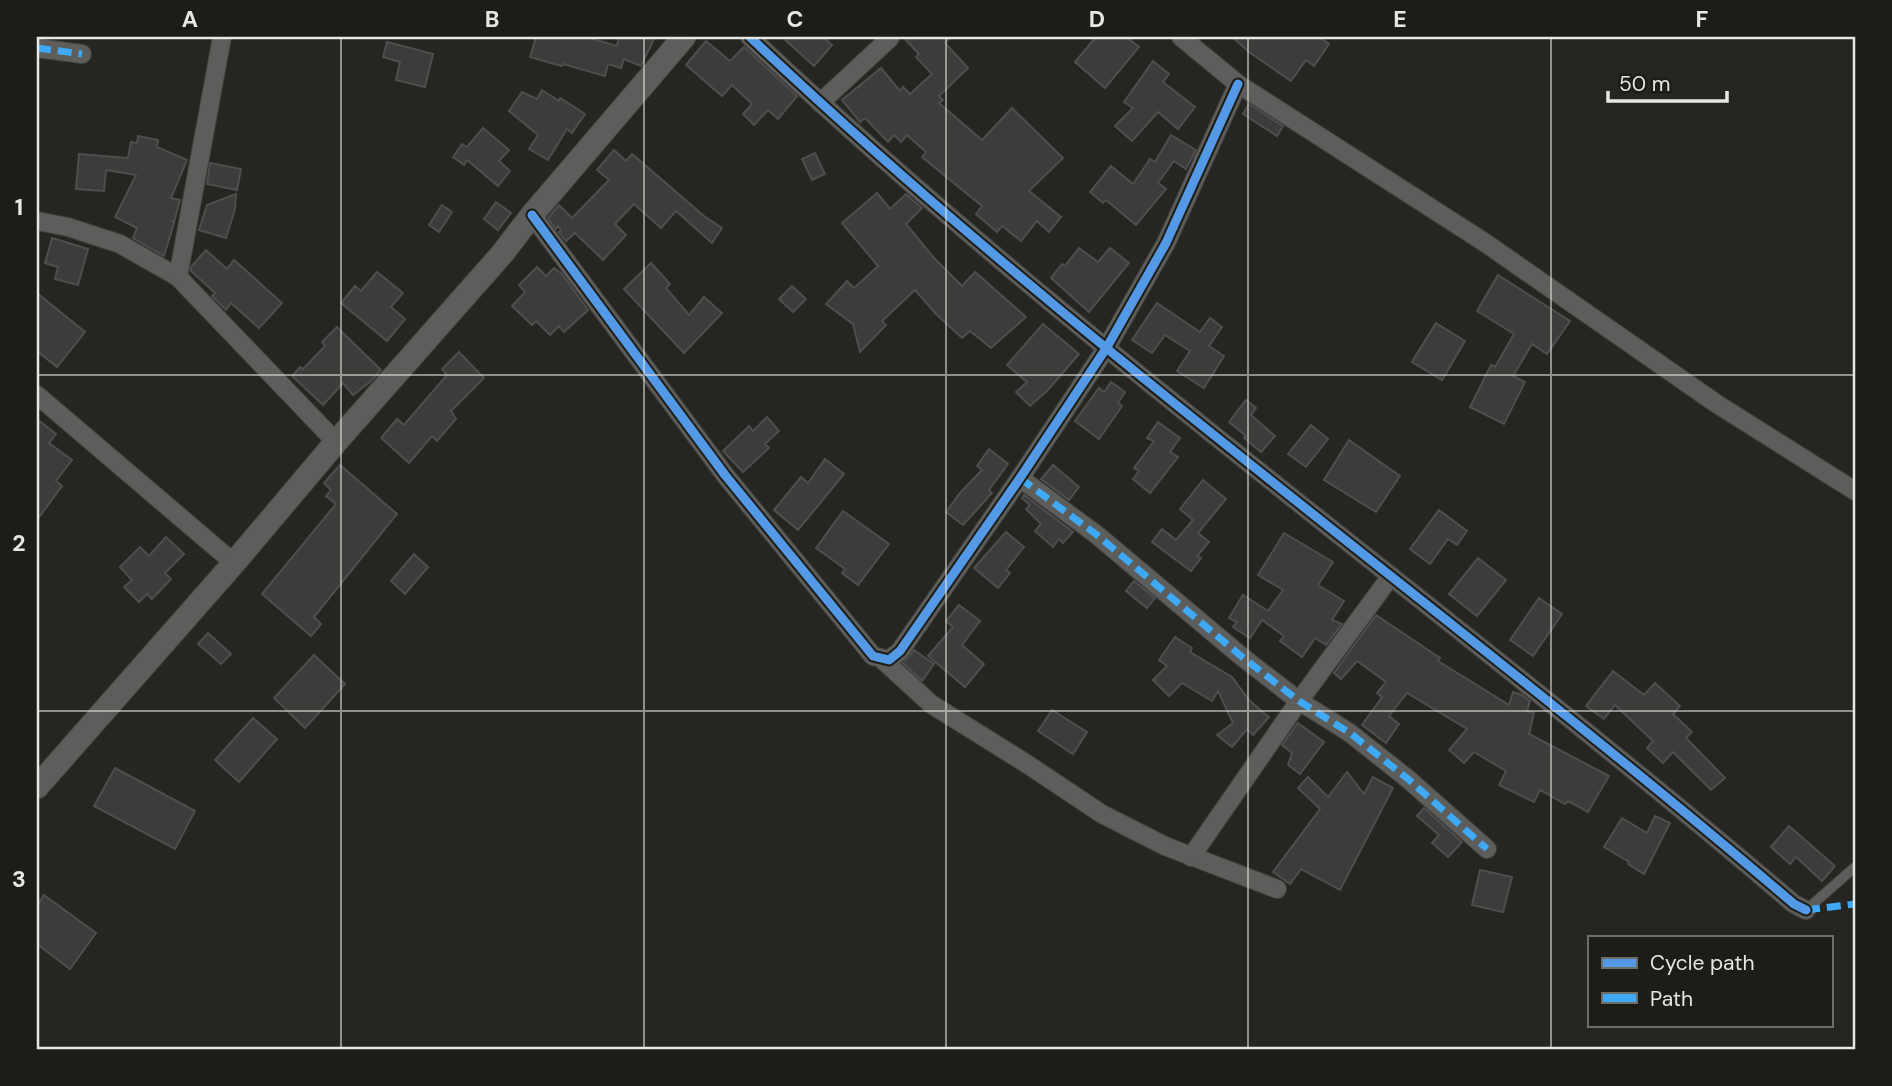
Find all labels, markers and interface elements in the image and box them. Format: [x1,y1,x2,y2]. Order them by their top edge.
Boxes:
text: A [182,4,198,34]
text: B [485,4,499,34]
text: C [787,4,803,34]
text: D [1089,4,1105,34]
text: E [1393,4,1407,34]
text: F [1696,4,1709,34]
scale bar [1608,60,1728,104]
text: 50 m [1619,70,1670,98]
text: 1 [15,192,23,222]
text: 2 [12,528,26,558]
text: 3 [12,864,26,894]
legend [1588,936,1832,1026]
text: Cycle path [1650,949,1755,977]
text: Path [1650,985,1693,1013]

